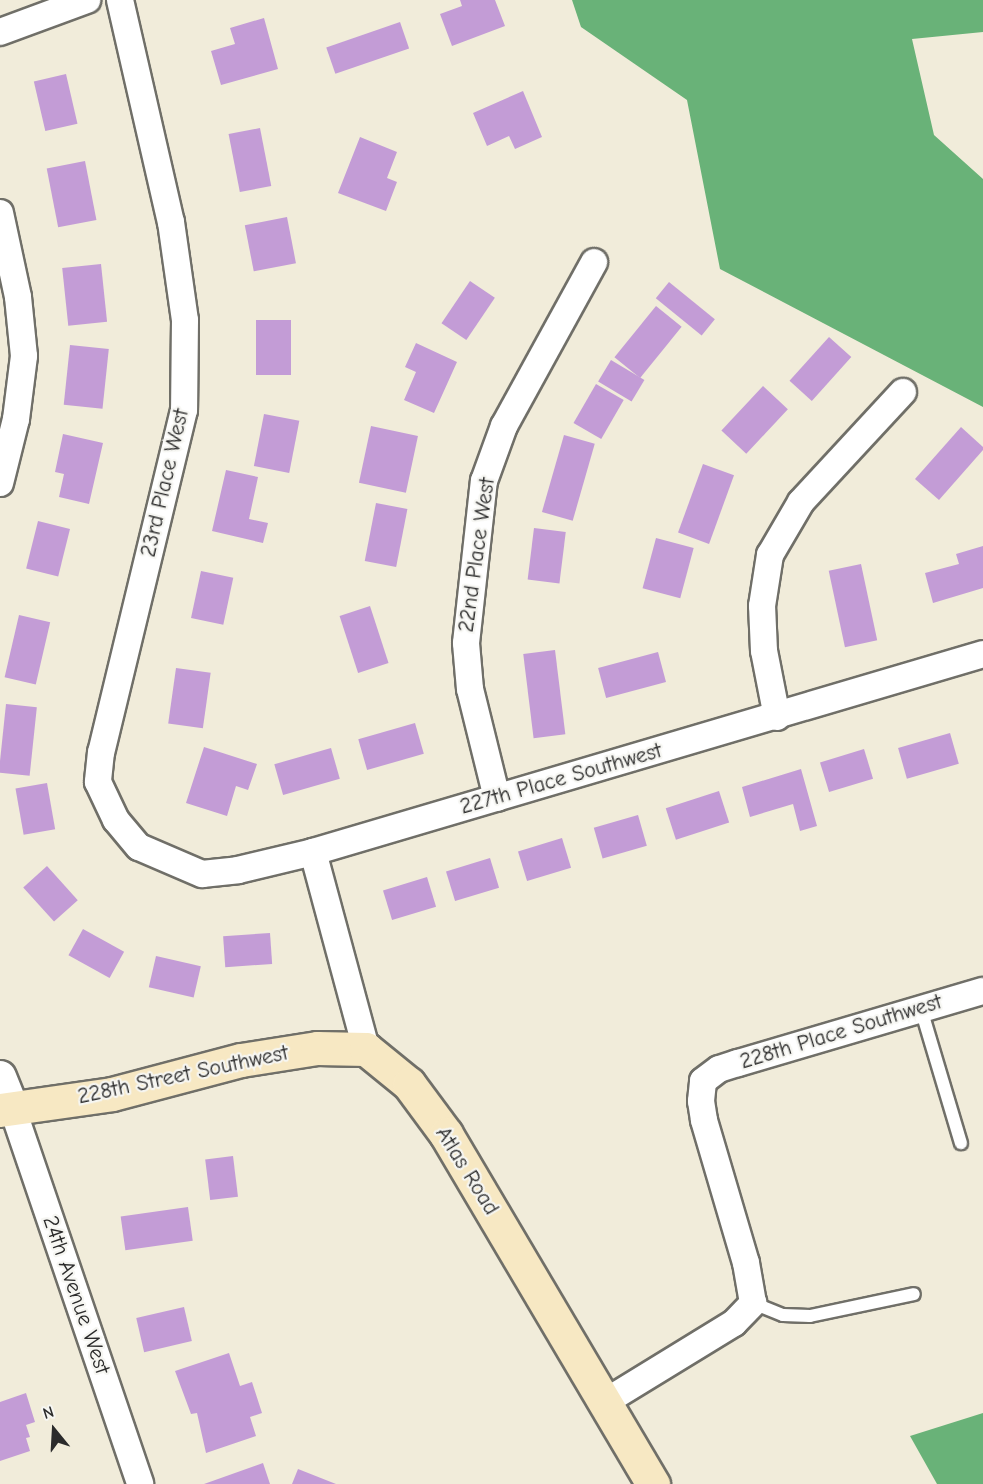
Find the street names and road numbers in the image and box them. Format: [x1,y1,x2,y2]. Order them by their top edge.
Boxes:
street label: 23rd Place West [135,406,195,560]
street label: 22nd Place West [453,476,501,634]
street label: 227th Place Southwest [457,738,665,820]
street label: 228th Place Southwest [737,989,945,1075]
street label: 228th Street Southwest [75,1040,291,1110]
street label: Atlas Road [430,1122,504,1220]
street label: 24th Avenue West [37,1212,115,1378]

